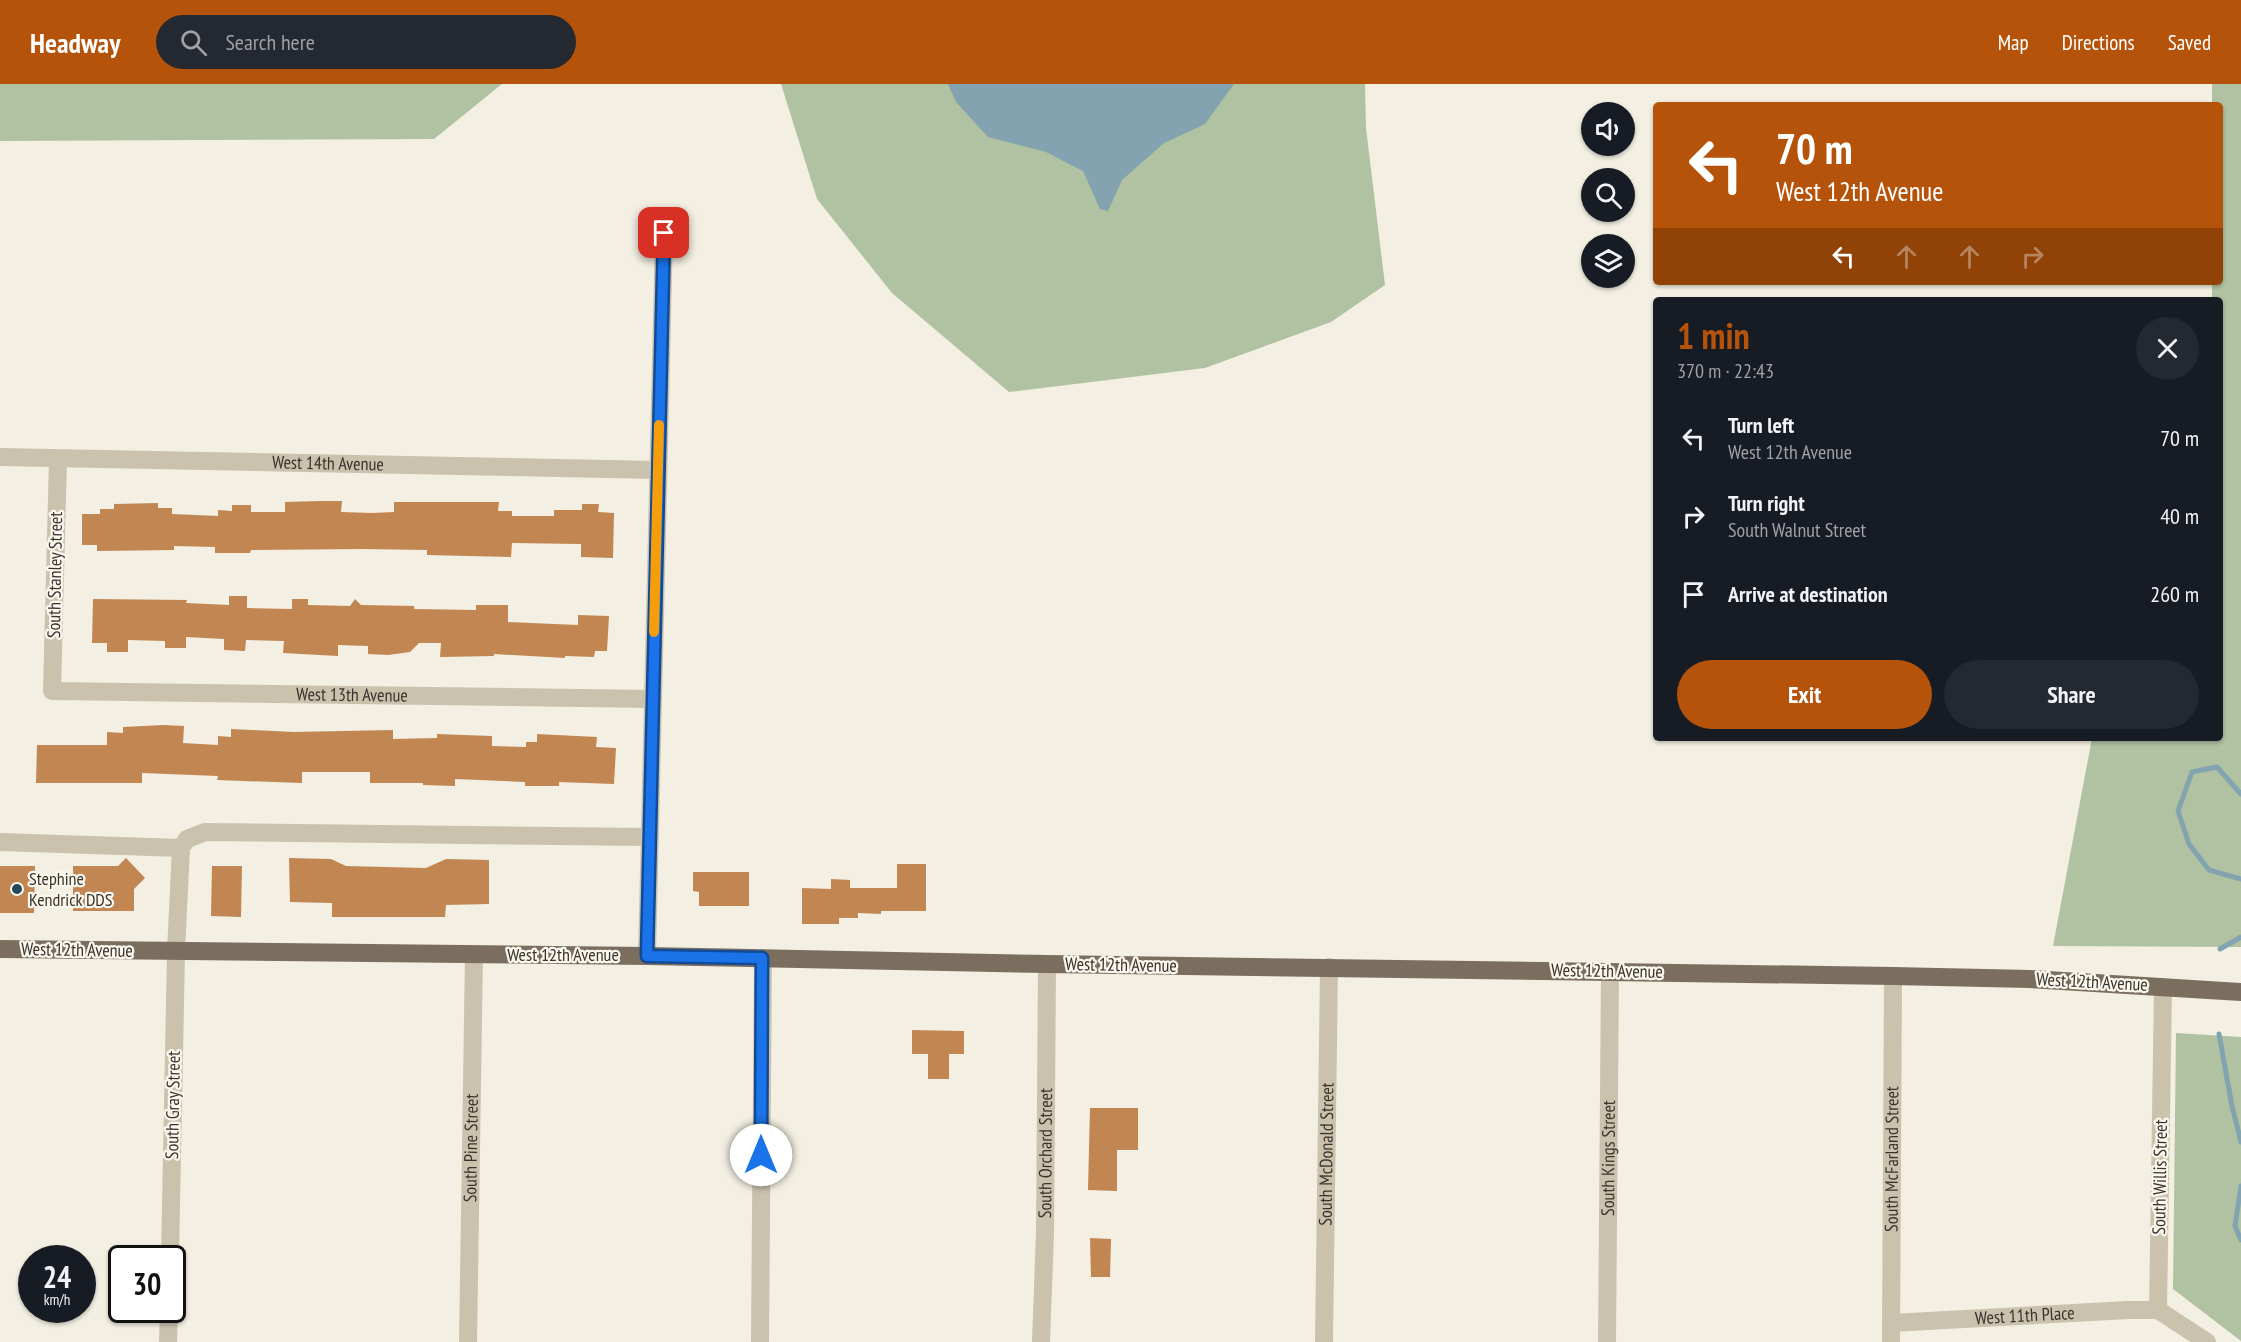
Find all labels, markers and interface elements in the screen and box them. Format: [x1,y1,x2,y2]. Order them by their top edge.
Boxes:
search box [156,15,576,69]
text: Headway [30,24,120,61]
icon: search [177,26,210,59]
text: Search here [225,28,315,56]
text: Map [1998,29,2029,56]
text: Directions [2062,29,2135,56]
text: Saved [2168,29,2211,56]
map controls [1581,102,1635,288]
button: sound [1581,102,1635,156]
text: 70 m [1776,121,1853,176]
icon: left [1677,126,1755,204]
button: search [1581,168,1635,222]
text: West 12th Avenue [1776,174,1943,208]
pin [638,207,689,258]
icon: arrive [647,216,680,249]
button: layers [1581,234,1635,288]
icon: left [1827,240,1860,273]
icon: ahead [1890,240,1923,273]
icon: ahead [1953,240,1986,273]
icon: right [2016,240,2049,273]
text: 1 min [1677,312,1750,359]
button: close [2136,317,2199,380]
text: 370 m · 22:43 [1677,358,1774,384]
text: Turn left [1728,411,1794,439]
icon: left [1677,422,1710,455]
text: 70 m [2160,424,2199,452]
text: West 12th Avenue [1728,439,1852,465]
street label: West 14th Avenue [272,450,384,476]
text: Turn right [1728,489,1805,517]
icon: right [1677,500,1710,533]
text: 40 m [2160,502,2199,530]
street label: South Stanley Street [42,512,67,638]
text: South Walnut Street [1728,517,1866,543]
icon: arrive [1677,578,1710,611]
text: Arrive at destination [1728,580,1888,608]
text: 260 m [2150,580,2199,608]
button: Exit [1677,660,1932,729]
button: Share [1944,660,2199,729]
street label: West 13th Avenue [296,682,408,707]
place label: Stephine Kendrick DDS [29,867,113,911]
marker: Stephine Kendrick DDS [10,882,24,896]
street label: West 12th Avenue [21,937,133,962]
street label: West 12th Avenue [507,943,619,966]
street label: West 12th Avenue [1065,952,1177,977]
street label: West 12th Avenue [1551,958,1663,983]
street label: West 12th Avenue [2036,967,2148,996]
street label: South Gray Street [160,1051,185,1159]
street label: South McDonald Street [1314,1082,1338,1226]
street label: South McFarland Street [1880,1086,1903,1232]
street label: South Orchard Street [1033,1088,1057,1218]
street label: South Pine Street [458,1094,483,1202]
street label: South Kings Street [1596,1100,1620,1216]
street label: South Willis Street [2147,1119,2172,1235]
position arrow [729,1123,793,1187]
speed limit sign: 30 [108,1245,186,1323]
text: 24 [43,1257,71,1296]
text: km/h [44,1290,70,1309]
street label: West 11th Place [1974,1301,2075,1329]

